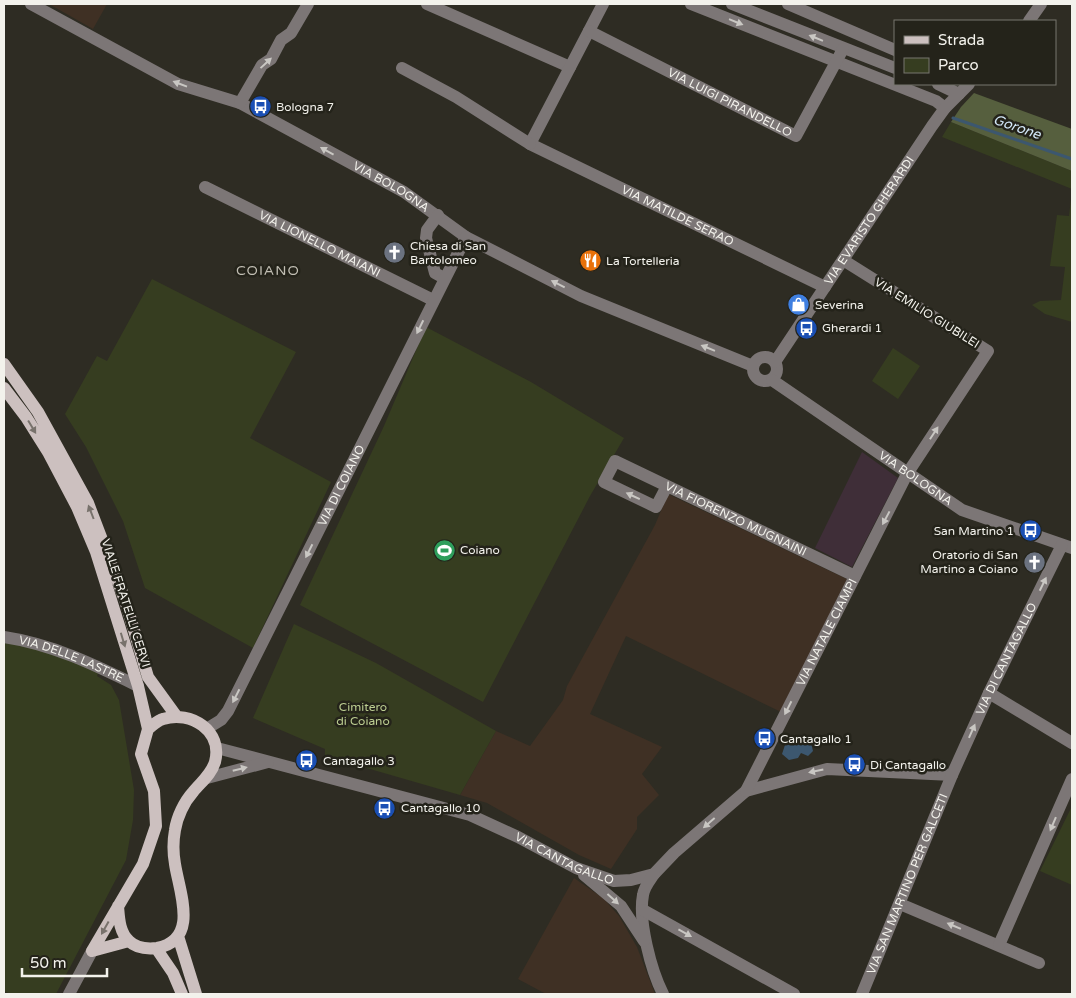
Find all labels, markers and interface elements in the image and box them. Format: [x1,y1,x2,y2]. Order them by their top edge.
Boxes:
one-way arrow [729,19,743,27]
legend [894,20,1056,85]
text: Strada [938,31,985,49]
one-way arrow [809,34,824,41]
text: Parco [938,56,979,74]
one-way arrow [260,57,272,68]
street label: VIA LUIGI PIRANDELLO [665,65,795,140]
one-way arrow [172,80,187,88]
bus stop icon: Bologna 7 [248,95,272,119]
place label: Bologna 7 [276,100,334,114]
water label: Gorone [991,111,1044,143]
one-way arrow [321,146,334,155]
street label: VIA EVARISTO GHERARDI [821,154,917,287]
street label: VIA BOLOGNA [351,159,432,215]
street label: VIA MATILDE SERAO [619,182,736,249]
street label: VIA LIONELLO MAIANI [257,208,383,280]
place label: Chiesa di San Bartolomeo [410,239,486,267]
church icon: Chiesa di San Bartolomeo [382,241,406,265]
restaurant icon: La Tortelleria [578,249,602,273]
place label: La Tortelleria [606,254,680,268]
district label: COIANO [236,262,300,279]
street label: VIA EMILIO GIUBILEI [872,275,982,351]
one-way arrow [551,280,566,288]
shop icon: Severina [787,293,811,317]
place label: Severina [815,298,864,312]
bus stop icon: Gherardi 1 [794,316,818,340]
one-way arrow [416,319,424,334]
place label: Gherardi 1 [822,321,882,335]
one-way arrow [700,344,715,352]
one-way arrow [28,421,37,434]
one-way arrow [929,426,939,440]
street label: VIA DI COIANO [315,442,368,528]
street label: VIA BOLOGNA [876,448,955,508]
street label: VIA FIORENZO MUGNAINI [663,479,809,559]
one-way arrow [626,491,640,499]
one-way arrow [87,505,95,519]
one-way arrow [882,511,891,524]
bus stop icon: San Martino 1 [1018,519,1042,543]
place label: San Martino 1 [934,524,1014,538]
street label: VIALE FRATELLI CERVI [99,537,153,669]
sports icon: Coiano [432,538,456,562]
place label: Coiano [460,543,500,557]
one-way arrow [305,544,313,558]
place label: Oratorio di San Martino a Coiano [920,548,1018,576]
church icon: Oratorio di San Martino a Coiano [1022,550,1046,574]
street label: VIA NATALE CIAMPI [793,576,860,688]
one-way arrow [1039,577,1047,591]
street label: VIA DI CANTAGALLO [973,600,1040,717]
street label: VIA DELLE LASTRE [18,633,126,685]
one-way arrow [120,633,128,648]
one-way arrow [232,689,240,703]
park label: Cimitero di Coiano [336,700,390,728]
one-way arrow [783,701,792,716]
one-way arrow [968,723,977,738]
bus stop icon: Cantagallo 1 [752,727,776,751]
place label: Cantagallo 1 [780,732,852,746]
bus stop icon: Cantagallo 3 [295,749,319,773]
bus stop icon: Di Cantagallo [842,753,866,777]
place label: Cantagallo 3 [323,754,395,768]
place label: Di Cantagallo [870,758,946,772]
one-way arrow [232,765,248,773]
one-way arrow [808,768,824,776]
street label: VIA SAN MARTINO PER GALCETI [864,791,951,976]
bus stop icon: Cantagallo 10 [373,796,397,820]
place label: Cantagallo 10 [401,801,481,815]
one-way arrow [1049,816,1057,831]
one-way arrow [702,817,715,828]
street label: VIA CANTAGALLO [513,830,616,888]
one-way arrow [607,893,619,905]
one-way arrow [100,921,109,935]
one-way arrow [947,922,961,930]
one-way arrow [679,929,692,938]
scale bar [22,946,108,978]
text: 50 m [30,954,67,972]

